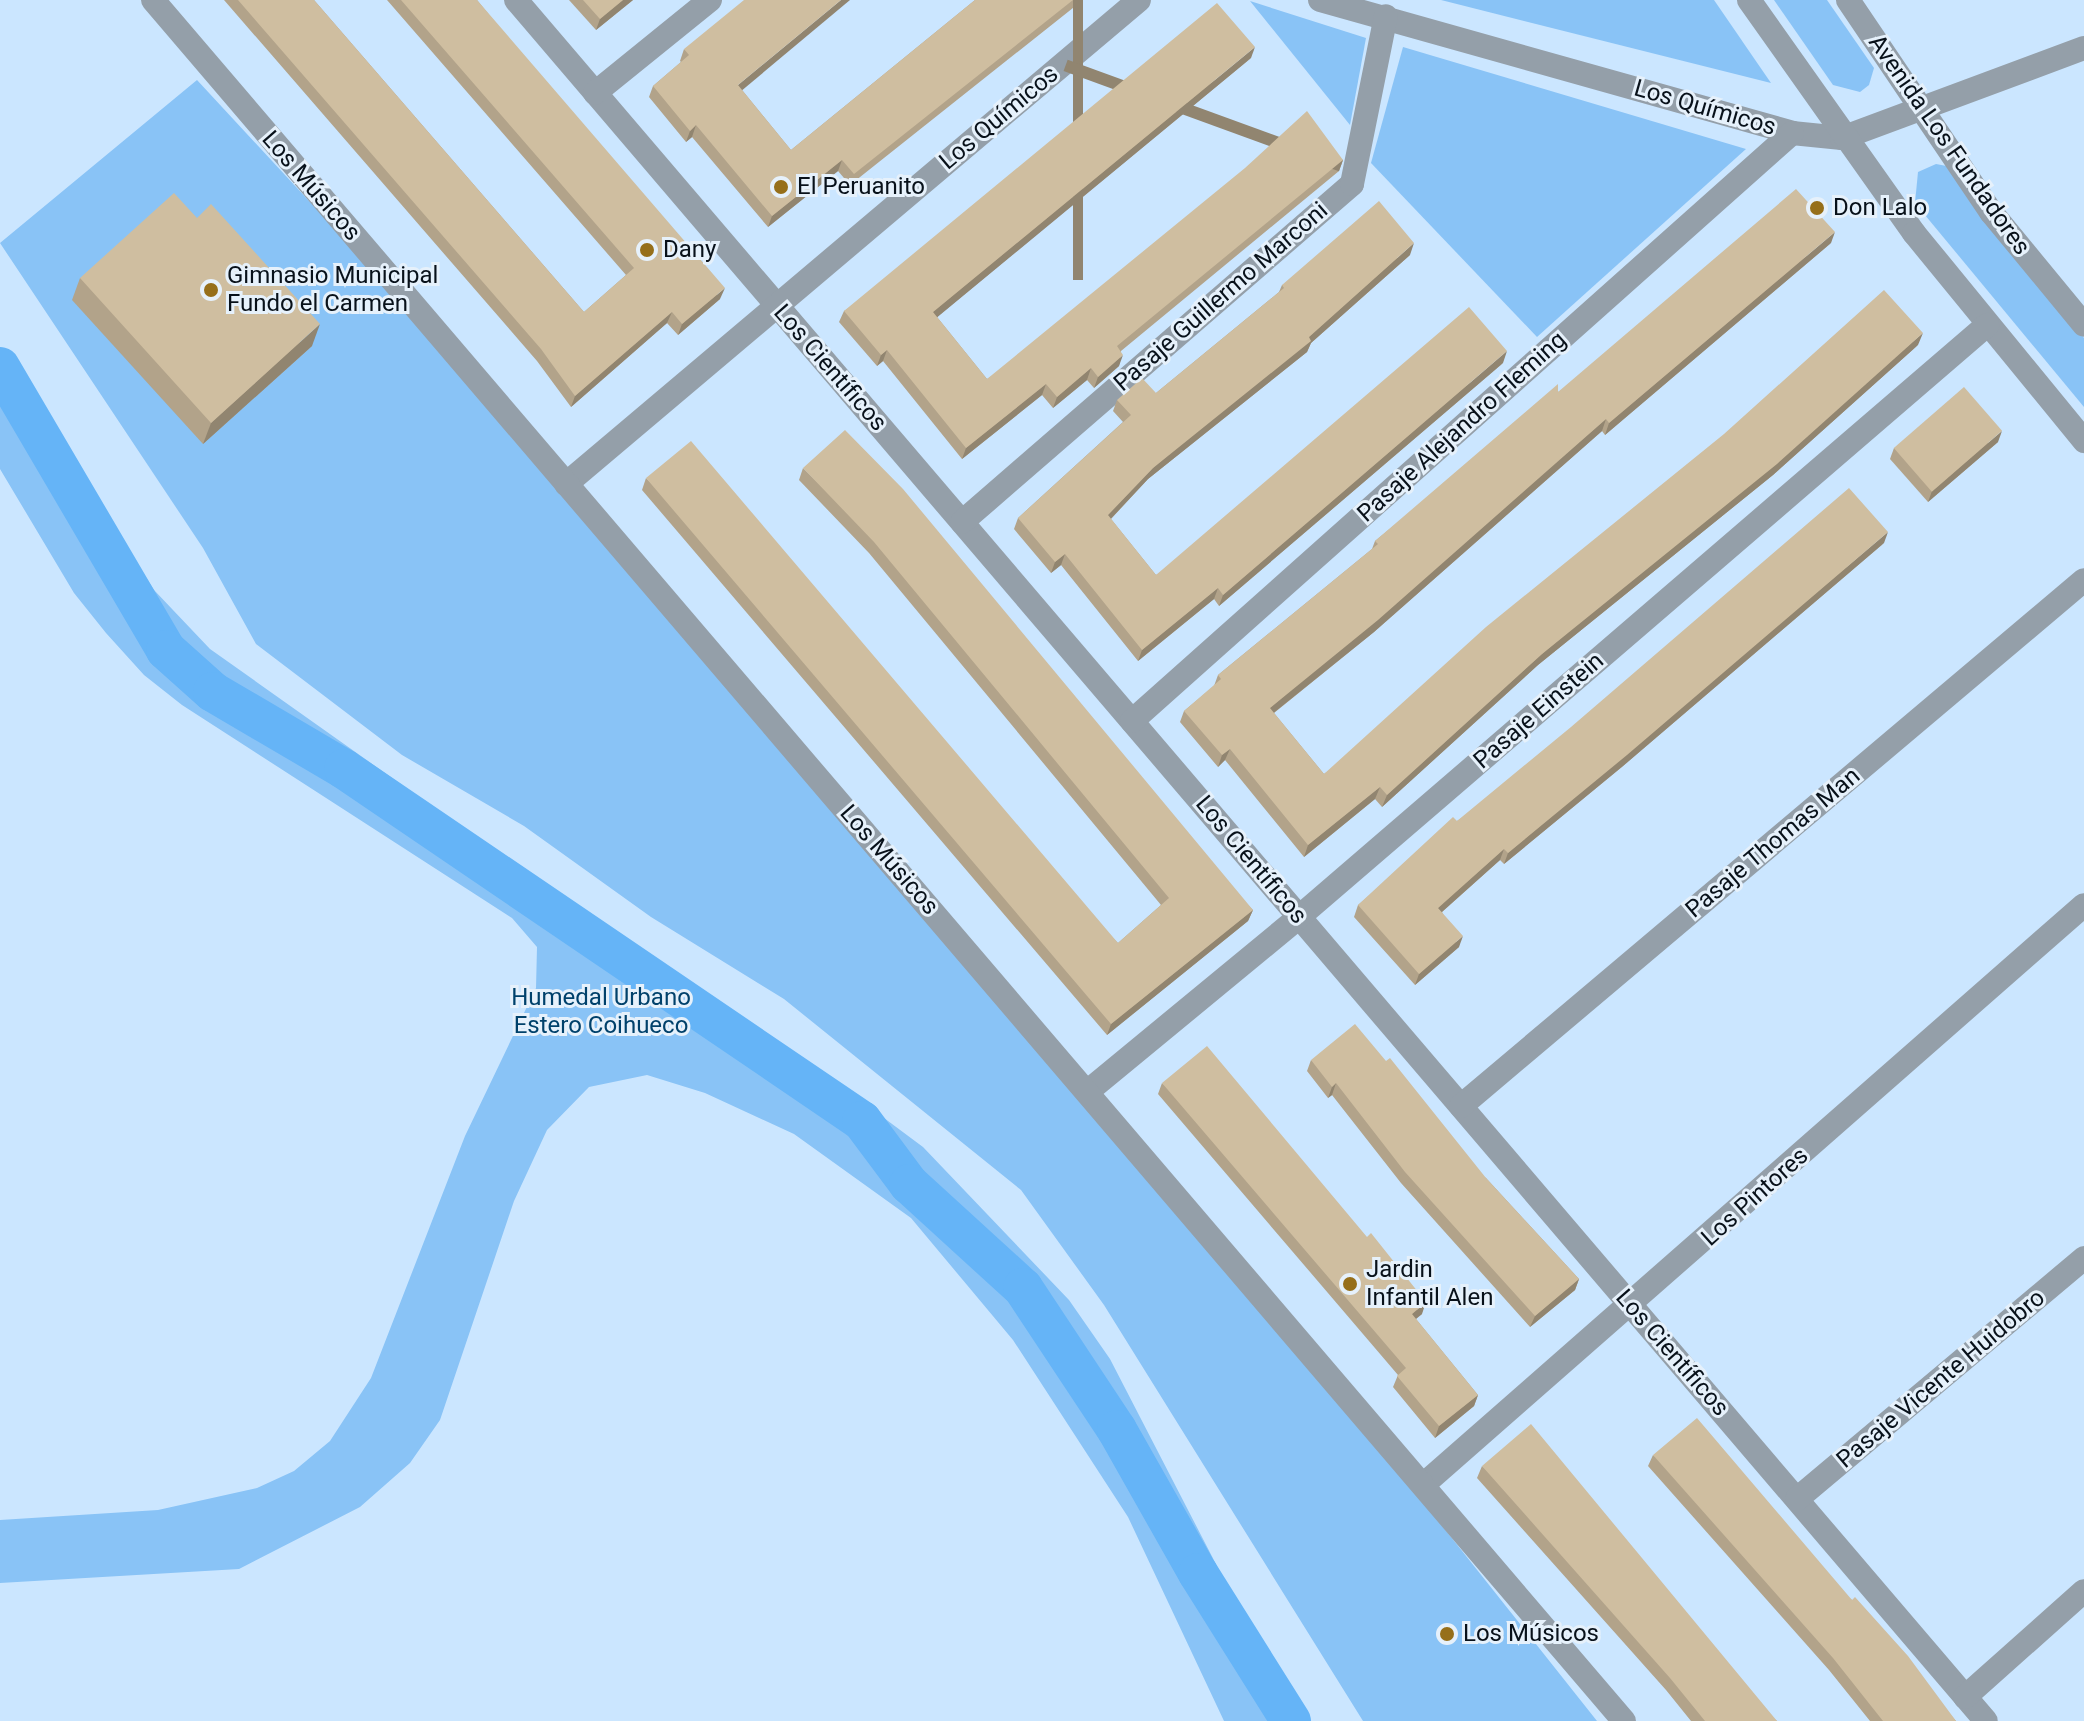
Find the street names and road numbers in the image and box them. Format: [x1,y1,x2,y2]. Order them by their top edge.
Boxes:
street label: Avenida Los Fundadores [1862,29,2036,261]
street label: Los Químicos [934,60,1064,176]
street label: Los Químicos [1631,74,1779,142]
street label: Los Músicos [256,125,366,247]
street label: Pasaje Guillermo Marconi [1108,196,1334,398]
street label: Los Científicos [767,299,893,437]
street label: Pasaje Alejandro Fleming [1352,326,1572,528]
street label: Pasaje Einstein [1468,647,1610,775]
street label: Pasaje Thomas Man [1680,762,1866,924]
street label: Los Científicos [1189,790,1313,930]
street label: Los Músicos [834,799,944,921]
street label: Los Pintores [1696,1142,1814,1252]
street label: Los Científicos [1609,1284,1735,1422]
street label: Pasaje Vicente Huidobro [1831,1284,2051,1474]

